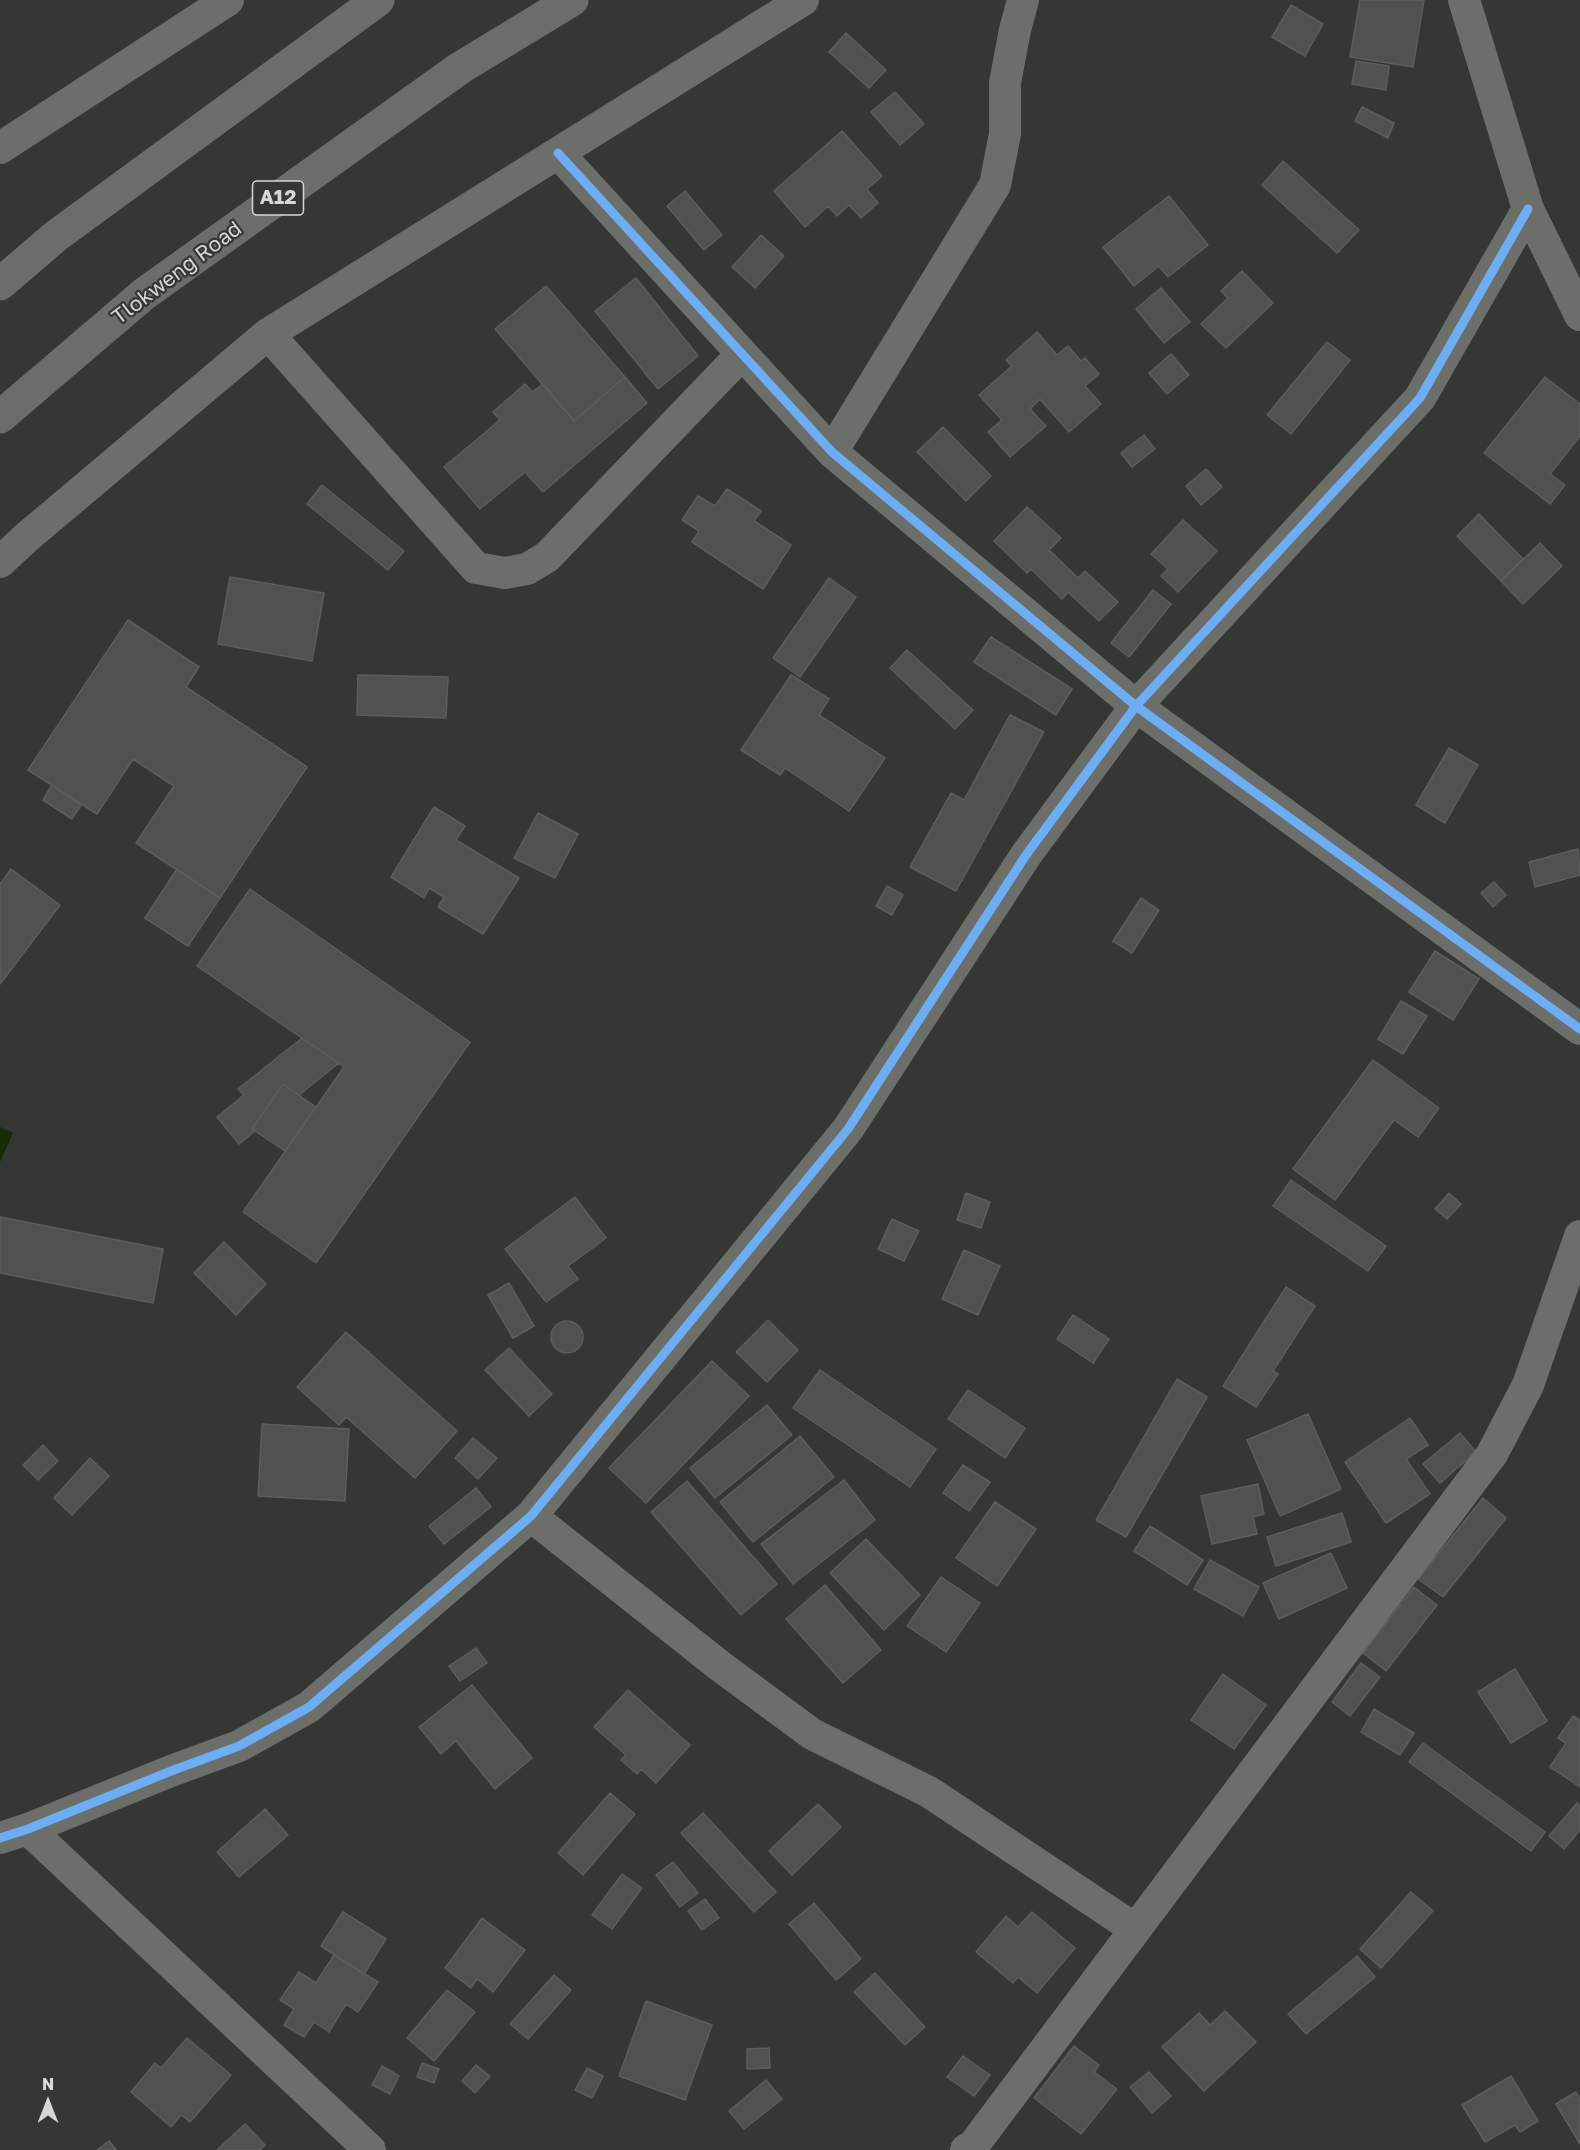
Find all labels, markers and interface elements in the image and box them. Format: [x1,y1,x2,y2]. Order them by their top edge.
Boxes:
road number: A12 [252,181,304,215]
street label: Tlokweng Road [107,216,247,330]
north arrow [18,2072,78,2132]
text: N [42,2074,54,2094]

